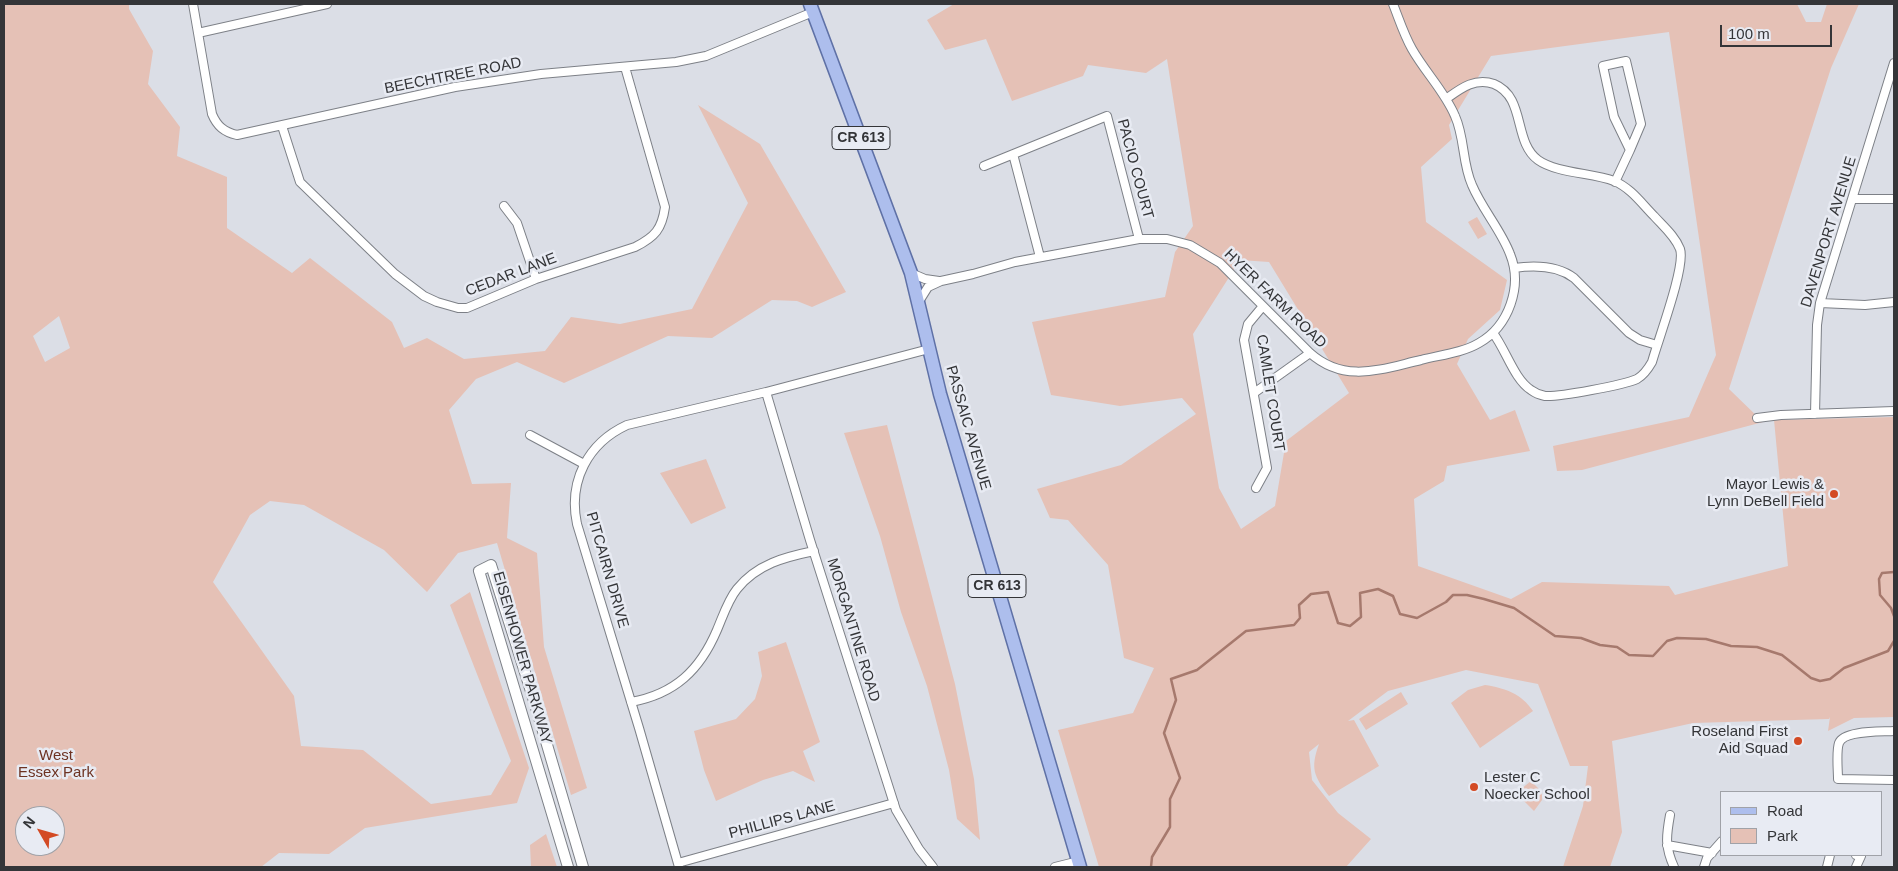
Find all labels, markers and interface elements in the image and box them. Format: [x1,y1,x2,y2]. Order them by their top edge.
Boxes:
scale bar [1723,15,1836,47]
text: 100 m [1728,25,1770,42]
street label: BEECHTREE ROAD [383,54,523,98]
street label: PACIO COURT [1113,117,1157,221]
road number: CR 613 [832,126,890,150]
street label: DAVENPORT AVENUE [1797,154,1861,310]
street label: HYER FARM ROAD [1220,246,1330,352]
street label: CEDAR LANE [463,249,559,301]
street label: CAMLET COURT [1252,333,1288,453]
street label: PASSAIC AVENUE [942,364,994,492]
place label: Mayor Lewis & Lynn DeBell Field [1707,476,1824,511]
marker: Mayor Lewis & Lynn DeBell Field [1828,488,1840,500]
street label: PITCAIRN DRIVE [582,510,632,630]
street label: MORGANTINE ROAD [823,556,883,704]
street label: EISENHOWER PARKWAY [489,570,555,746]
road number: CR 613 [968,574,1026,598]
place label: Roseland First Aid Squad [1691,723,1788,758]
marker: Roseland First Aid Squad [1792,735,1804,747]
park label: West Essex Park [18,747,94,782]
place label: Lester C Noecker School [1484,769,1590,804]
marker: Lester C Noecker School [1468,781,1480,793]
legend [1720,791,1883,856]
street label: PHILLIPS LANE [727,797,837,843]
text: Road [1767,802,1803,819]
north arrow [15,806,65,856]
text: N [20,813,38,831]
text: Park [1767,827,1798,844]

